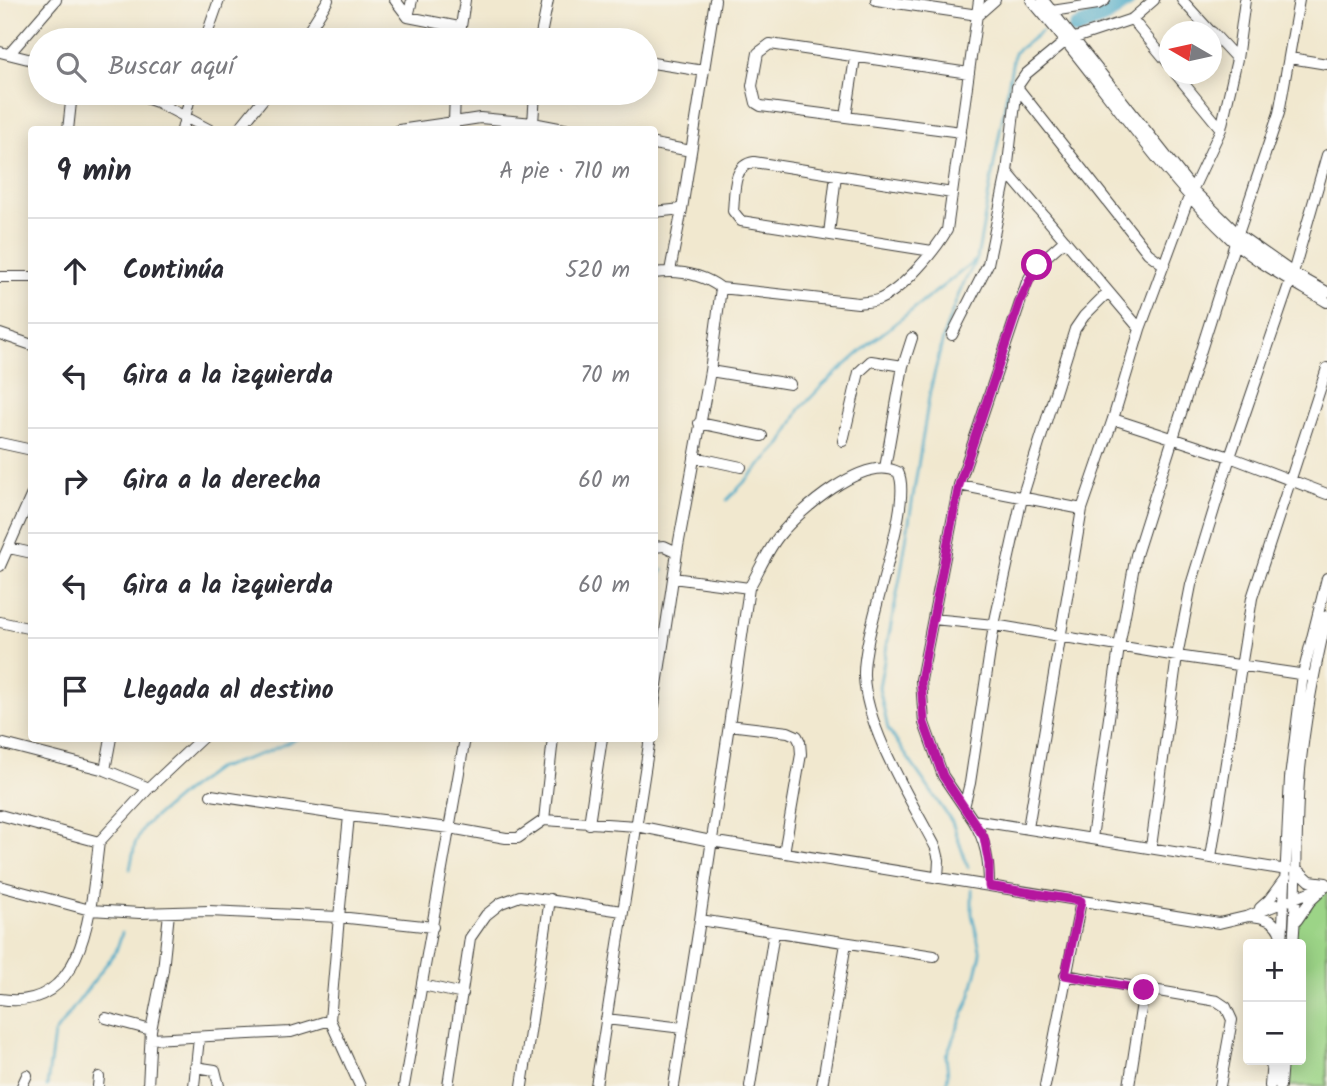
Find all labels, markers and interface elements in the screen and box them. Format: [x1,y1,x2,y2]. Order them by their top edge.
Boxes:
north arrow [1159,21,1222,84]
search box [28,28,658,105]
text: Buscar aquí [108,46,234,88]
icon: search [52,48,90,86]
text: 9 min [56,148,132,196]
text: A pie · 710 m [499,154,630,190]
route start [1021,249,1052,280]
text: Continúa [123,250,224,292]
icon: ahead [56,252,94,290]
text: 520 m [565,253,630,289]
text: Gira a la izquierda [123,355,333,397]
icon: left [56,357,94,395]
text: 70 m [580,358,630,394]
text: Gira a la derecha [123,460,321,502]
icon: right [56,462,94,500]
text: 60 m [578,463,630,499]
text: Gira a la izquierda [123,565,333,607]
icon: left [56,567,94,605]
text: 60 m [578,568,630,604]
text: Llegada al destino [123,670,334,712]
icon: arrive [56,672,94,710]
map controls [1243,939,1306,1065]
button: + [1243,939,1306,1002]
route end [1128,974,1159,1005]
button: − [1243,1002,1306,1065]

